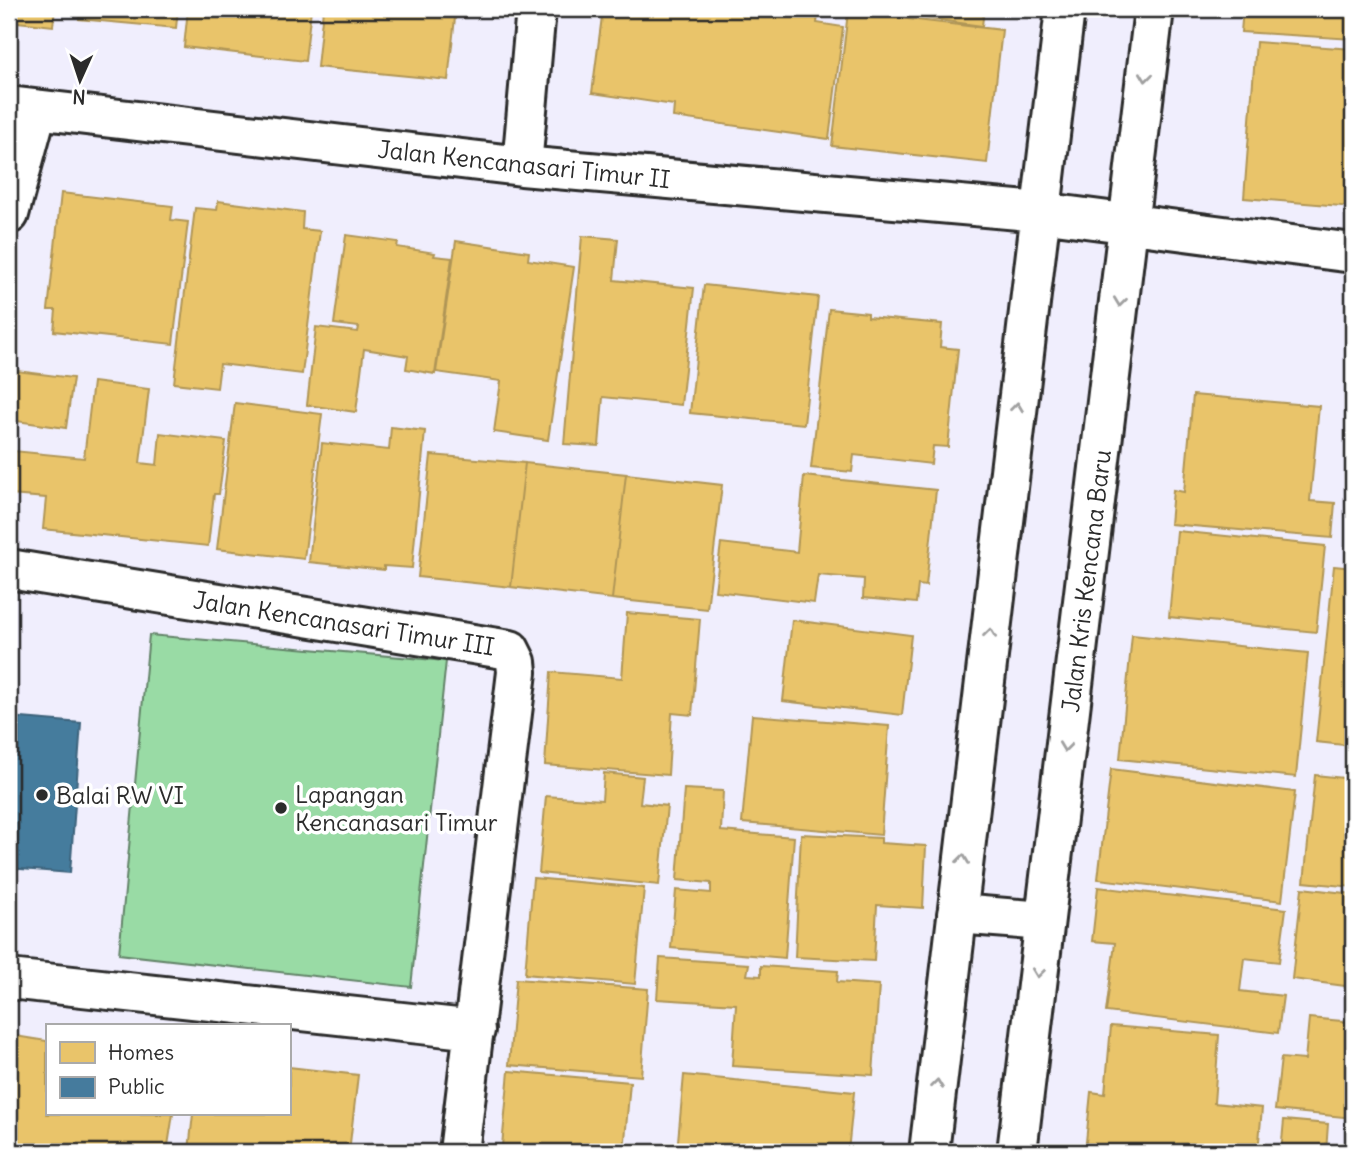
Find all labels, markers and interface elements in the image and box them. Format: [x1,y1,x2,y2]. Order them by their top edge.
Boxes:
north arrow [46,46,116,116]
one-way arrow [1139,71,1154,82]
text: N [72,85,86,109]
street label: Jalan Kencanasari Timur II [376,134,672,194]
one-way arrow [1112,297,1127,308]
one-way arrow [1010,401,1025,413]
street label: Jalan Kris Kencana Baru [1055,448,1117,714]
street label: Jalan Kencanasari Timur III [191,584,497,662]
one-way arrow [983,627,998,638]
one-way arrow [1058,741,1073,753]
place label: Lapangan Kencanasari Timur [295,779,498,837]
place label: Balai RW VI [56,780,184,810]
marker: Balai RW VI [34,787,50,803]
marker: Lapangan Kencanasari Timur [273,800,289,816]
one-way arrow [956,853,971,864]
one-way arrow [1031,967,1046,979]
legend [46,1024,290,1116]
text: Homes [108,1039,174,1066]
text: Public [108,1073,165,1100]
one-way arrow [929,1079,944,1090]

